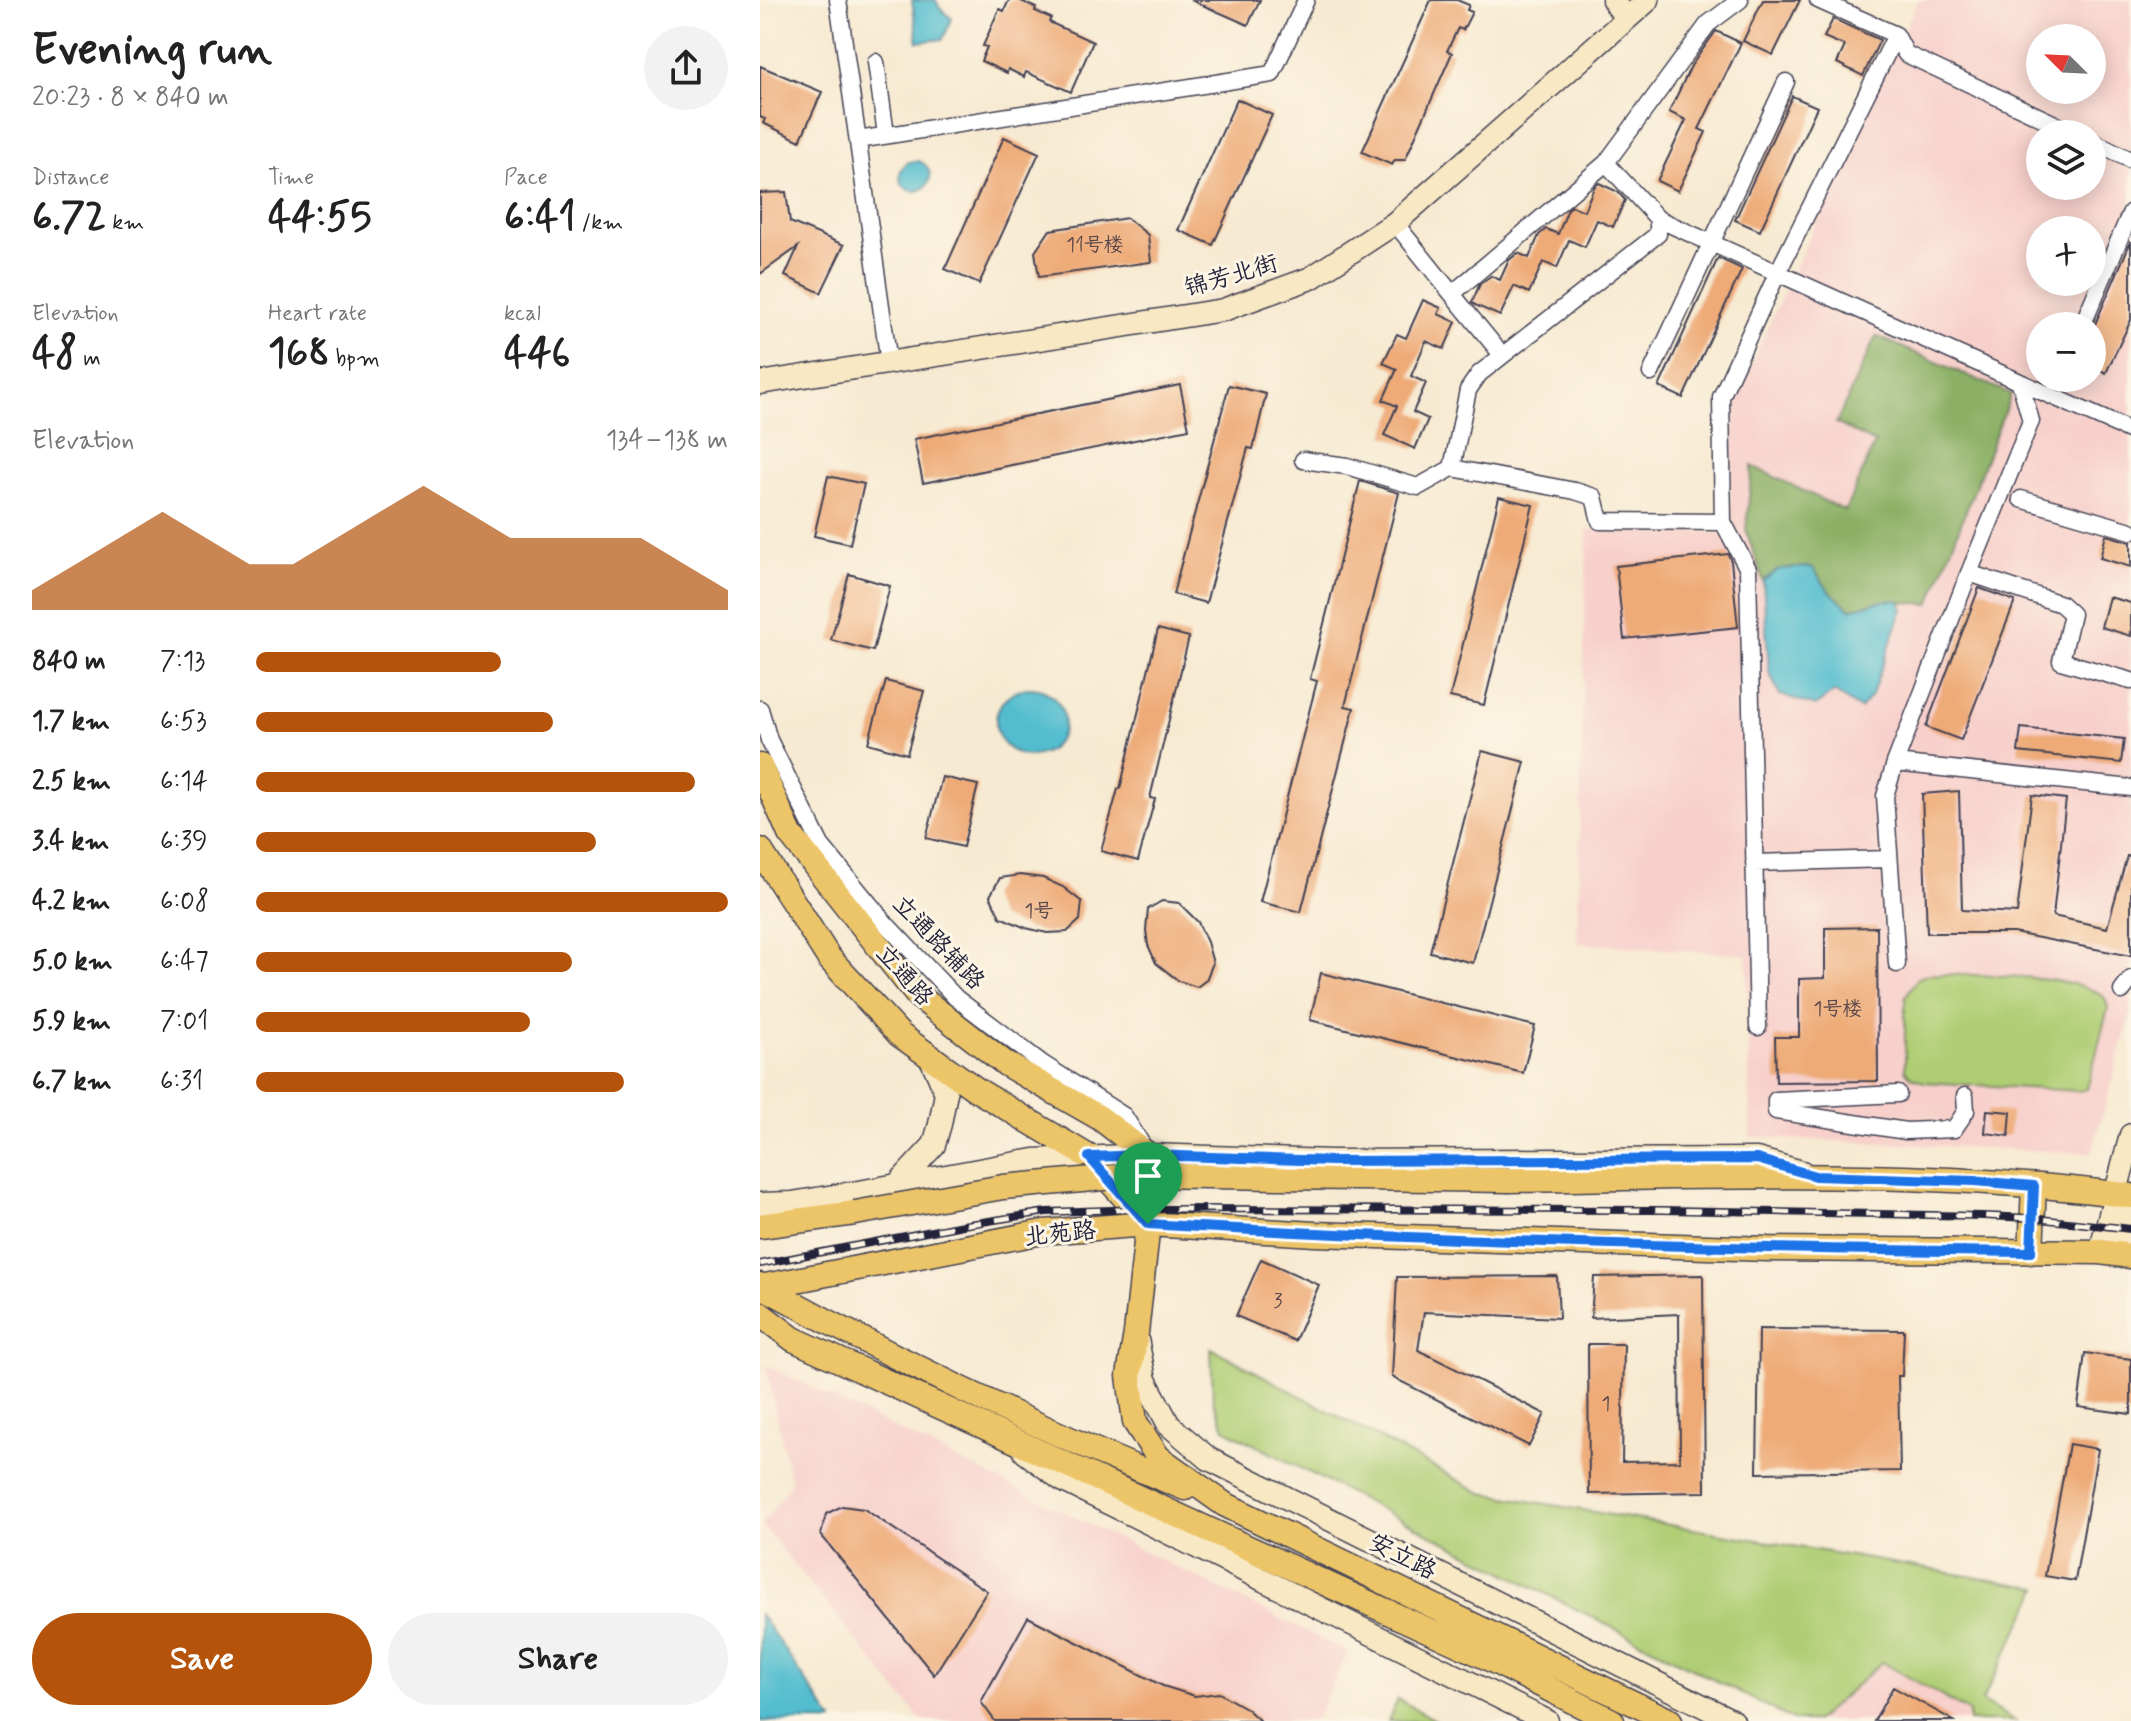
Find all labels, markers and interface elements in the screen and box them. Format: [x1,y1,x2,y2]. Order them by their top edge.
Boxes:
text: Evening run [32,22,272,80]
north arrow [2026,24,2106,104]
map controls [2026,24,2106,392]
button: share [644,26,728,110]
text: 20:23 · 8 × 840 m [32,81,229,115]
button: layers [2026,120,2106,200]
text: Distance [32,164,109,192]
text: Time [268,164,314,192]
text: Pace [504,164,548,192]
text: 6.72 [32,192,106,244]
text: 44:55 [268,192,372,244]
text: 6:41 [504,192,576,244]
text: km [106,209,144,237]
text: /km [576,209,623,237]
button: + [2026,216,2106,296]
house number: 11号楼 [1066,232,1124,259]
street label: 锦芳北街 [1181,248,1282,305]
text: Elevation [32,300,119,328]
text: Heart rate [268,300,367,328]
text: kcal [504,300,541,328]
button: − [2026,312,2106,392]
text: 48 [32,328,77,380]
text: 168 [268,328,330,380]
text: 446 [504,328,570,380]
text: m [77,345,101,373]
text: bpm [330,345,380,373]
text: Elevation [32,424,134,458]
text: 134–138 m [606,424,728,458]
text: 840 m [32,645,106,679]
text: 7:13 [160,645,205,679]
text: 1.7 km [32,705,110,739]
text: 6:53 [160,705,207,739]
text: 2.5 km [32,765,111,799]
text: 6:14 [160,765,208,799]
text: 3.4 km [32,825,109,859]
text: 6:39 [160,825,208,859]
text: 4.2 km [32,885,110,919]
text: 6:08 [160,885,209,919]
street label: 立通路辅路 [887,889,991,995]
house number: 1号 [1025,898,1053,925]
street label: 立通路 [870,939,940,1011]
text: 5.0 km [32,945,113,979]
text: 6:47 [160,945,208,979]
house number: 1号楼 [1814,996,1862,1023]
text: 5.9 km [32,1005,111,1039]
text: 7:01 [160,1005,208,1039]
text: 6.7 km [32,1065,111,1099]
text: 6:31 [160,1065,203,1099]
pin [1114,1142,1182,1224]
icon: arrive [1126,1154,1170,1198]
street label: 北苑路 [1023,1215,1098,1254]
house number: 3 [1273,1288,1283,1315]
house number: 1 [1602,1391,1610,1418]
street label: 安立路 [1363,1527,1441,1587]
button: Save [32,1613,372,1705]
button: Share [388,1613,728,1705]

